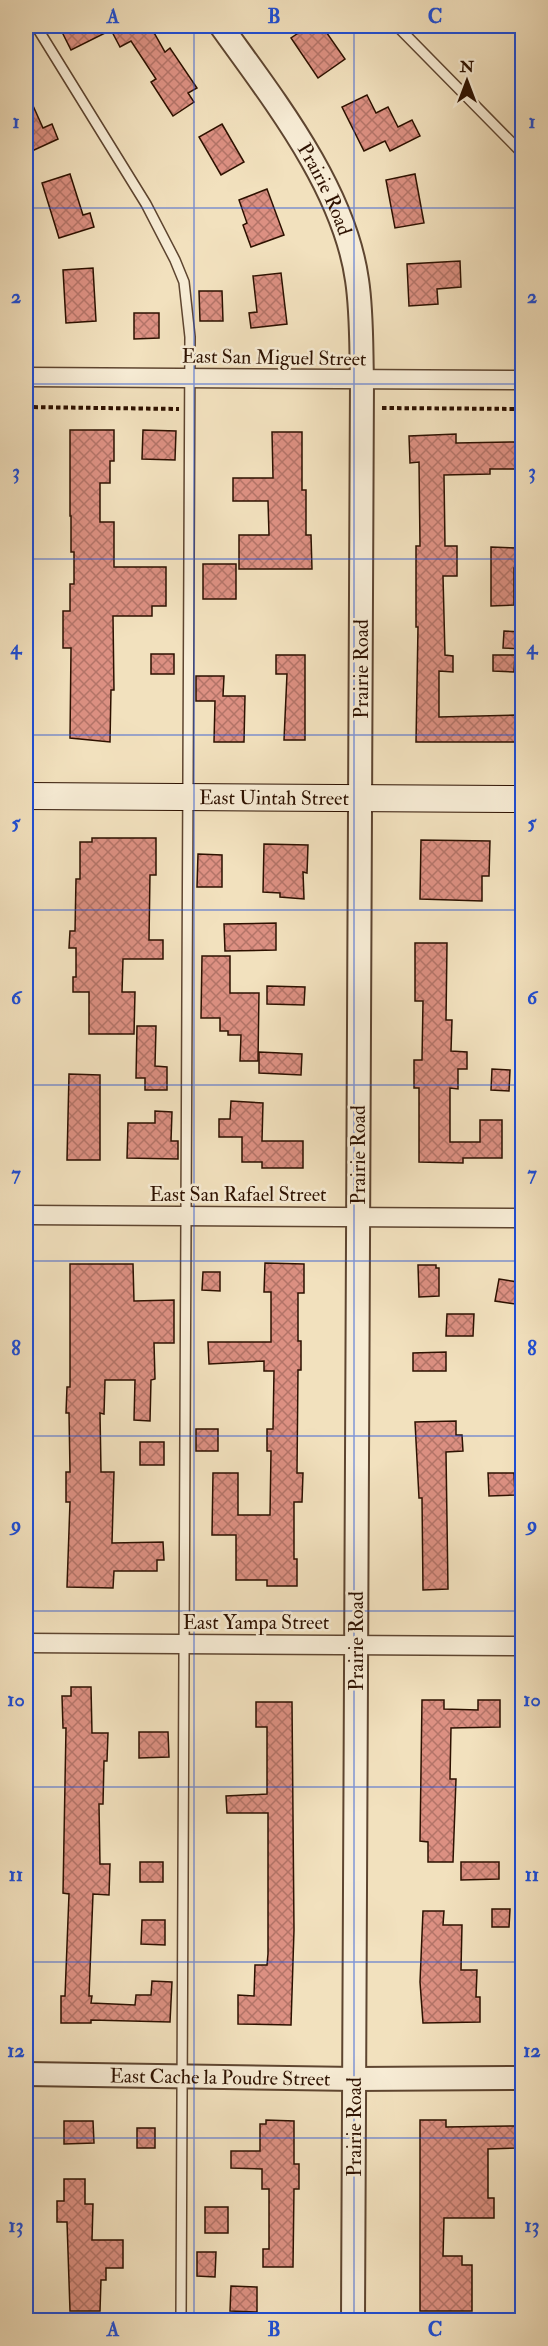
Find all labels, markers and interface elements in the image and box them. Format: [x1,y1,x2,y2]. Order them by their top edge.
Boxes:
text: A [106,4,120,29]
text: B [267,4,281,29]
text: C [428,4,442,29]
north arrow [437,51,497,111]
text: N [459,57,475,77]
text: 1 [12,109,20,134]
text: 1 [528,109,536,134]
street label: Prairie Road [292,138,357,239]
text: 2 [11,284,21,309]
text: 2 [527,284,537,309]
street label: East San Miguel Street [181,343,367,372]
text: 3 [12,459,20,484]
text: 3 [528,459,536,484]
street label: Prairie Road [349,619,374,719]
text: 4 [10,635,23,660]
text: 4 [526,635,539,660]
street label: East Uintah Street [199,785,350,811]
text: 5 [12,810,22,835]
text: 5 [528,810,538,835]
text: 6 [11,985,23,1010]
text: 6 [527,985,539,1010]
street label: Prairie Road [346,1105,371,1205]
text: 7 [11,1161,21,1186]
text: 7 [527,1161,537,1186]
street label: East San Rafael Street [149,1182,327,1207]
text: 8 [11,1336,21,1361]
text: 8 [527,1336,537,1361]
text: 9 [9,1512,21,1537]
text: 9 [525,1512,537,1537]
street label: Prairie Road [344,1591,369,1691]
street label: East Yampa Street [183,1610,330,1636]
text: 10 [7,1687,25,1712]
text: 10 [523,1687,541,1712]
text: 11 [9,1862,23,1887]
text: 11 [525,1862,539,1887]
text: 12 [7,2038,25,2063]
text: 12 [523,2038,541,2063]
street label: East Cache la Poudre Street [109,2063,331,2092]
street label: Prairie Road [342,2077,367,2177]
text: 13 [9,2213,23,2238]
text: 13 [525,2213,539,2238]
text: A [106,2317,120,2342]
text: B [267,2317,281,2342]
text: C [428,2317,442,2342]

